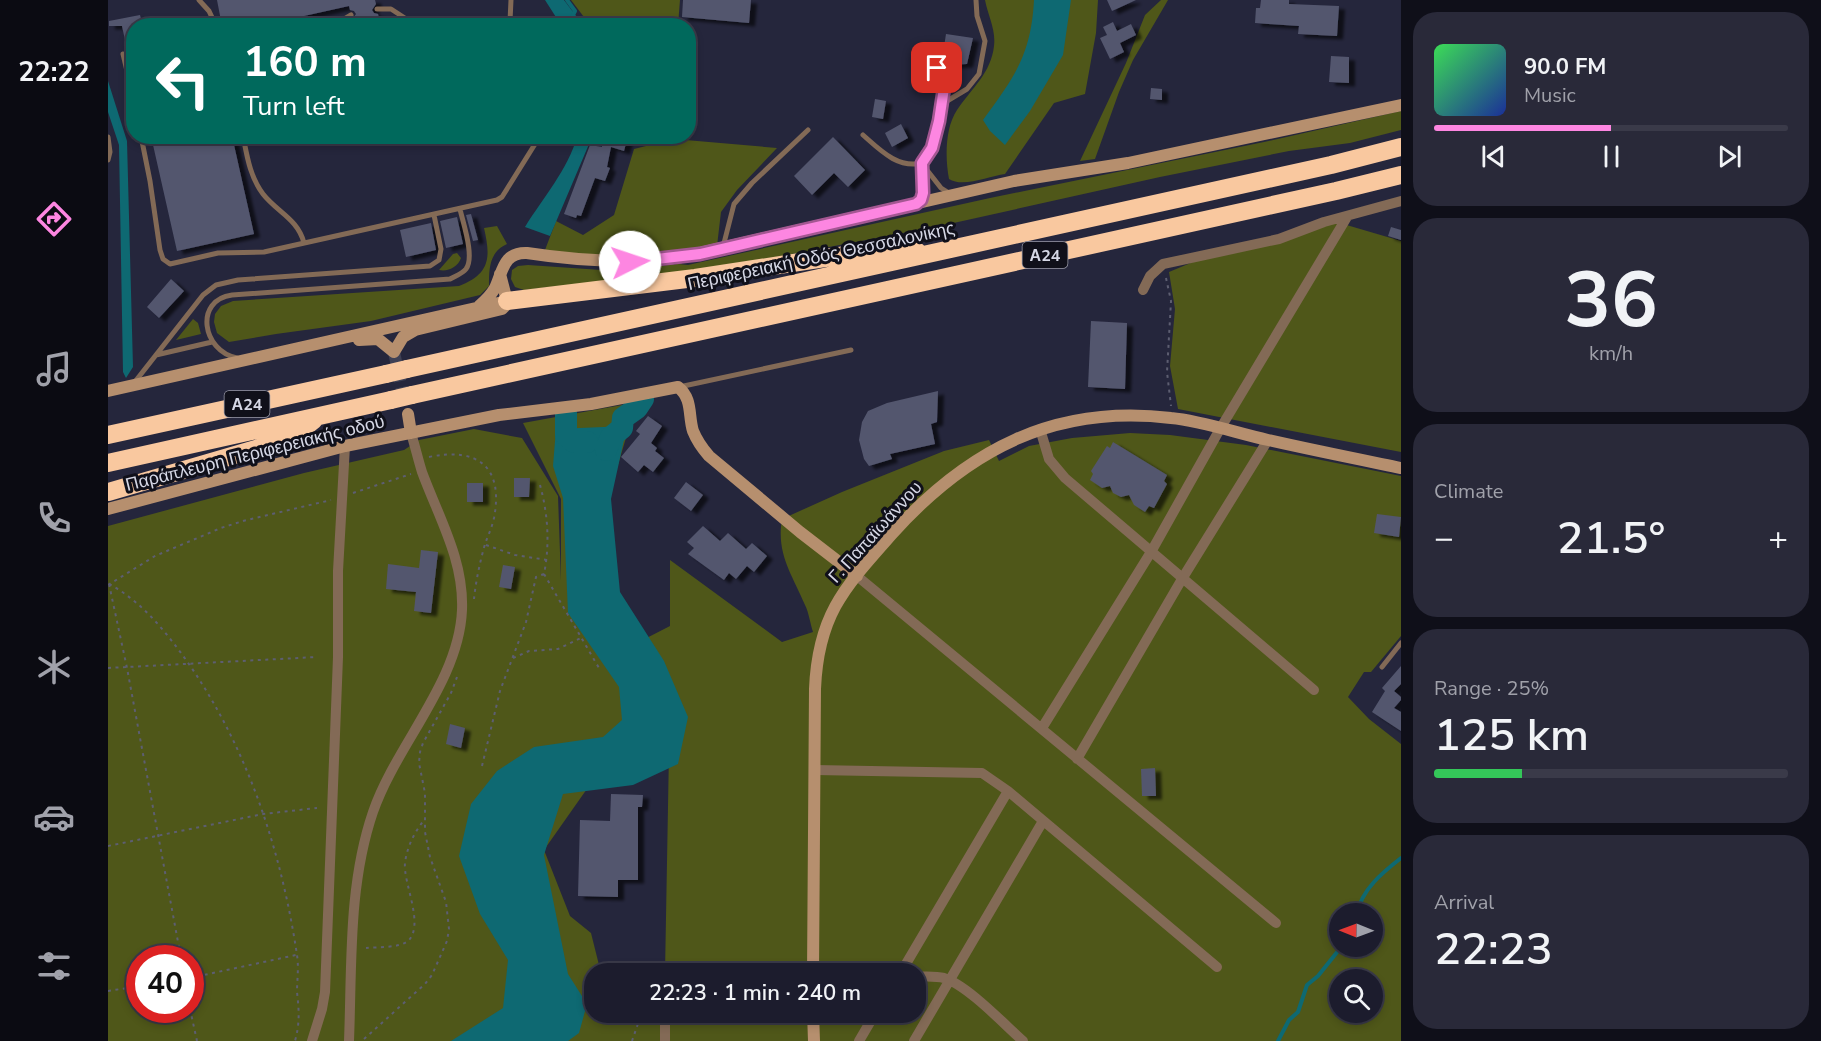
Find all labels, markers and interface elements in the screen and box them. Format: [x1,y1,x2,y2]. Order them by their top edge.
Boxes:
text: 160 m [243,34,367,91]
icon: left [144,42,222,120]
pin [911,42,962,93]
icon: arrive [920,51,953,84]
text: 90.0 FM [1524,52,1606,82]
text: 22:22 [18,54,90,91]
text: Music [1524,82,1576,109]
text: Turn left [243,88,344,125]
icon: previous [1477,140,1510,173]
icon: pause [1595,140,1628,173]
icon: next [1713,140,1746,173]
icon: directions [33,198,75,240]
street label: Περιφερειακή Οδός Θεσσαλονίκης [685,216,957,296]
position arrow [598,230,662,294]
road number: Α24 [1022,242,1068,268]
text: 36 [1564,247,1658,354]
text: km/h [1589,340,1633,367]
icon: music [33,348,75,390]
road number: Α24 [224,391,270,417]
street label: Παράπλευρη Περιφερειακής οδού [123,409,387,497]
street label: Γ. Παπαϊωάννου [823,476,927,588]
text: Climate [1434,478,1503,505]
icon: phone [33,497,75,539]
text: 21.5° [1557,508,1665,569]
text: − [1434,516,1454,561]
text: + [1768,516,1788,561]
icon: climate [33,646,75,688]
text: Range · 25% [1434,675,1549,702]
text: 125 km [1434,705,1589,766]
icon: car [33,796,75,838]
text: Arrival [1434,889,1494,916]
north arrow [1329,903,1383,957]
map controls [1329,903,1383,1023]
text: 22:23 [1434,919,1553,980]
icon: filters [33,945,75,987]
speed limit sign: 40 [126,945,204,1023]
button: search [1329,969,1383,1023]
text: 22:23 · 1 min · 240 m [649,978,861,1008]

